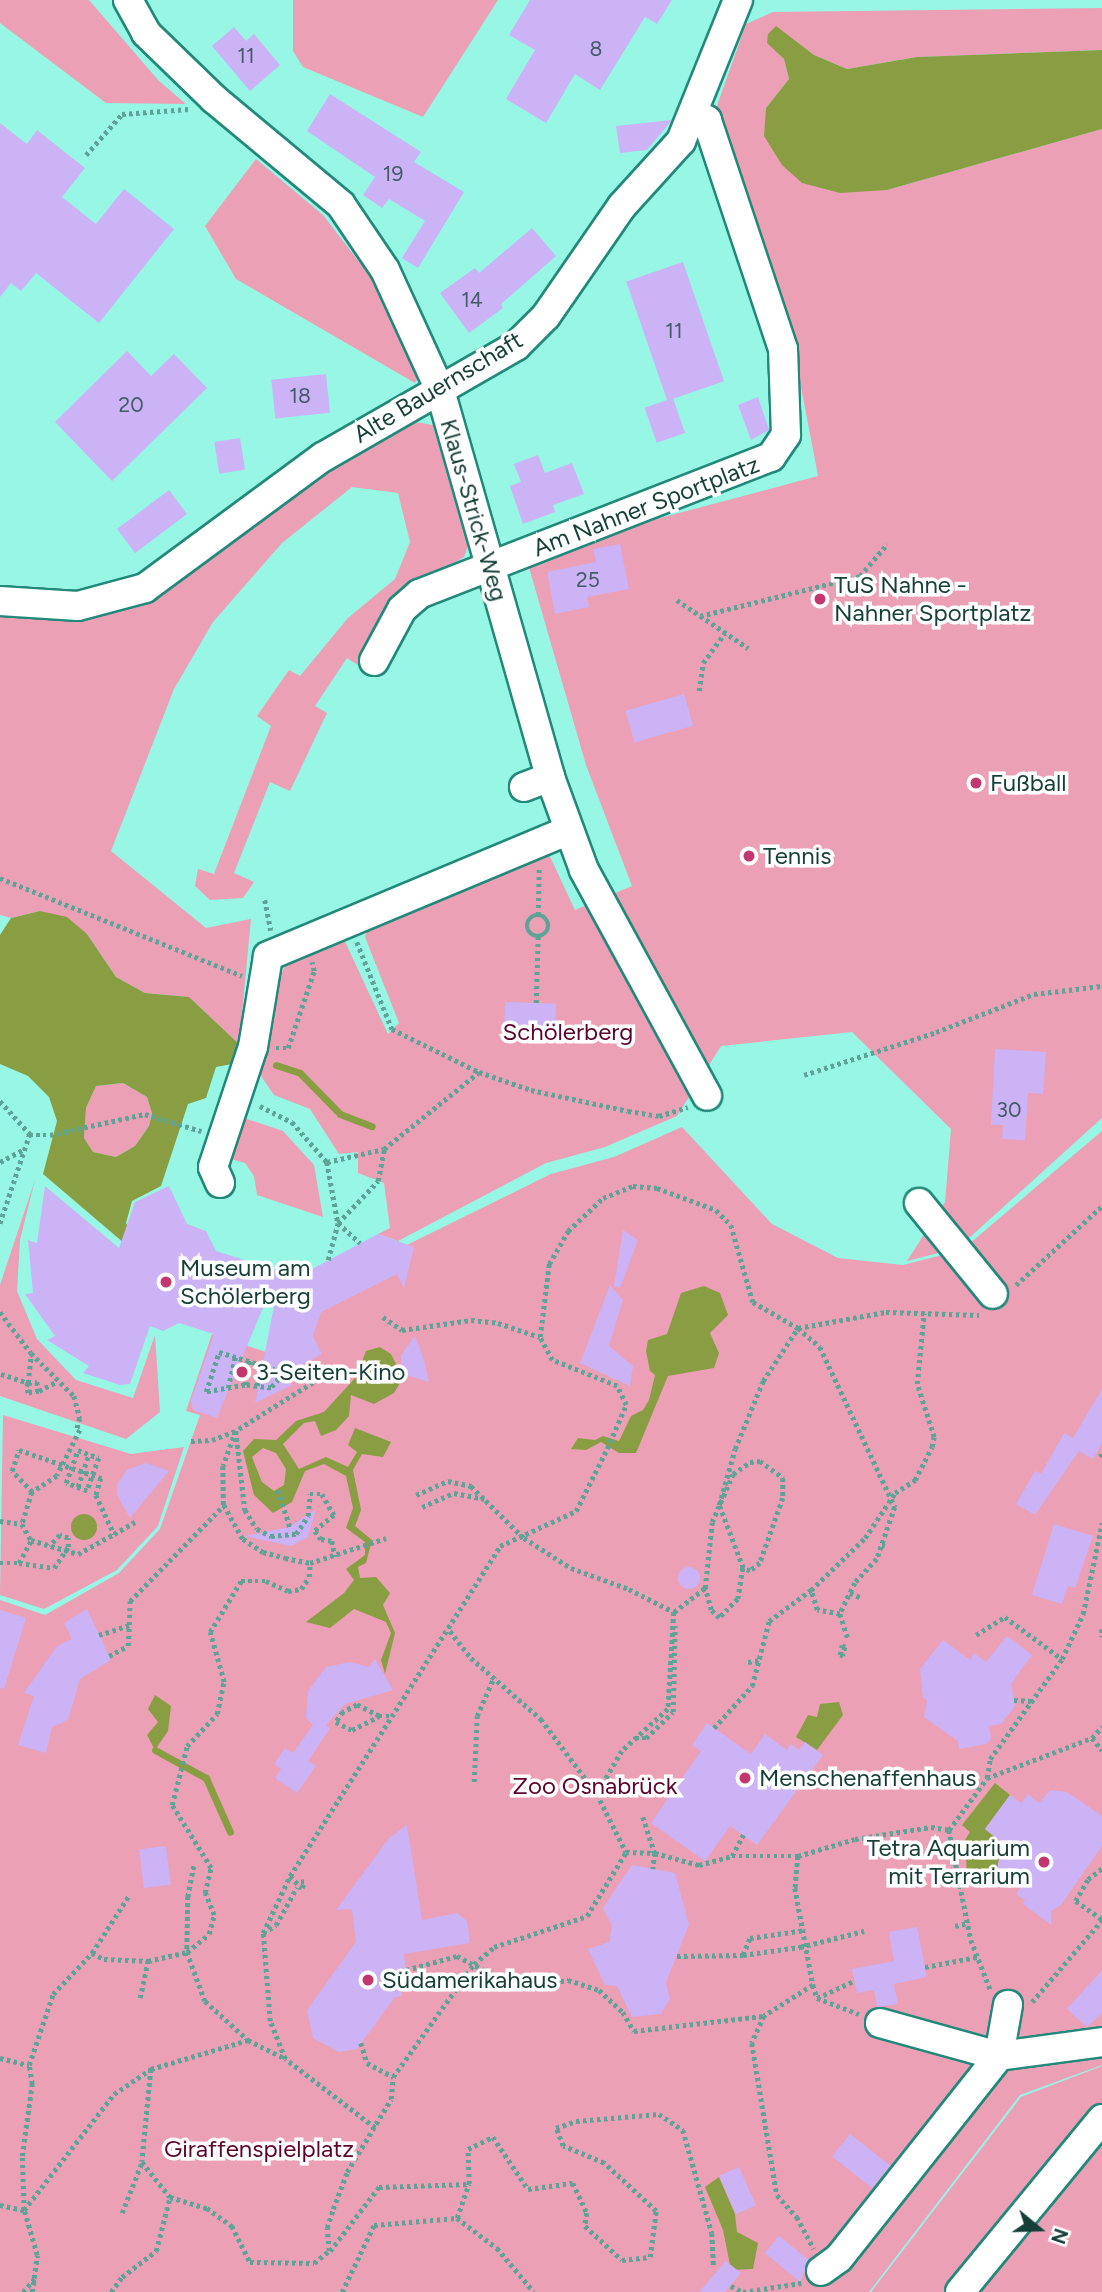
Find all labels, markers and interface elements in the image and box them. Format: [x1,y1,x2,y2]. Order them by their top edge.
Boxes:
house number: 8 [590,36,602,62]
house number: 11 [237,43,255,69]
house number: 19 [383,161,403,187]
house number: 14 [461,287,483,313]
house number: 11 [665,318,683,344]
street label: Alte Bauernschaft [348,325,528,449]
house number: 18 [289,383,311,409]
house number: 20 [118,392,144,418]
street label: Klaus-Strick-Weg [434,416,514,604]
street label: Am Nahner Sportplatz [529,450,763,562]
house number: 25 [576,567,600,593]
place label: TuS Nahne - Nahner Sportplatz [834,571,1031,627]
marker: TuS Nahne - Nahner Sportplatz [812,591,828,607]
place label: Fußball [990,769,1067,797]
marker: Fußball [968,775,984,791]
place label: Tennis [763,842,831,870]
marker: Tennis [741,848,757,864]
park label: Schölerberg [503,1018,633,1046]
house number: 30 [997,1097,1021,1123]
place label: Museum am Schölerberg [180,1254,311,1310]
marker: Museum am Schölerberg [158,1274,174,1290]
place label: 3-Seiten-Kino [256,1358,406,1386]
marker: 3-Seiten-Kino [234,1364,250,1380]
place label: Menschenaffenhaus [759,1764,976,1792]
marker: Menschenaffenhaus [737,1770,753,1786]
park label: Zoo Osnabrück [513,1772,677,1800]
place label: Tetra Aquarium mit Terrarium [867,1834,1030,1890]
marker: Tetra Aquarium mit Terrarium [1036,1854,1052,1870]
place label: Südamerikahaus [382,1966,557,1994]
marker: Südamerikahaus [360,1972,376,1988]
park label: Giraffenspielplatz [164,2135,354,2163]
north arrow [1004,2194,1074,2264]
text: N [1046,2225,1073,2247]

